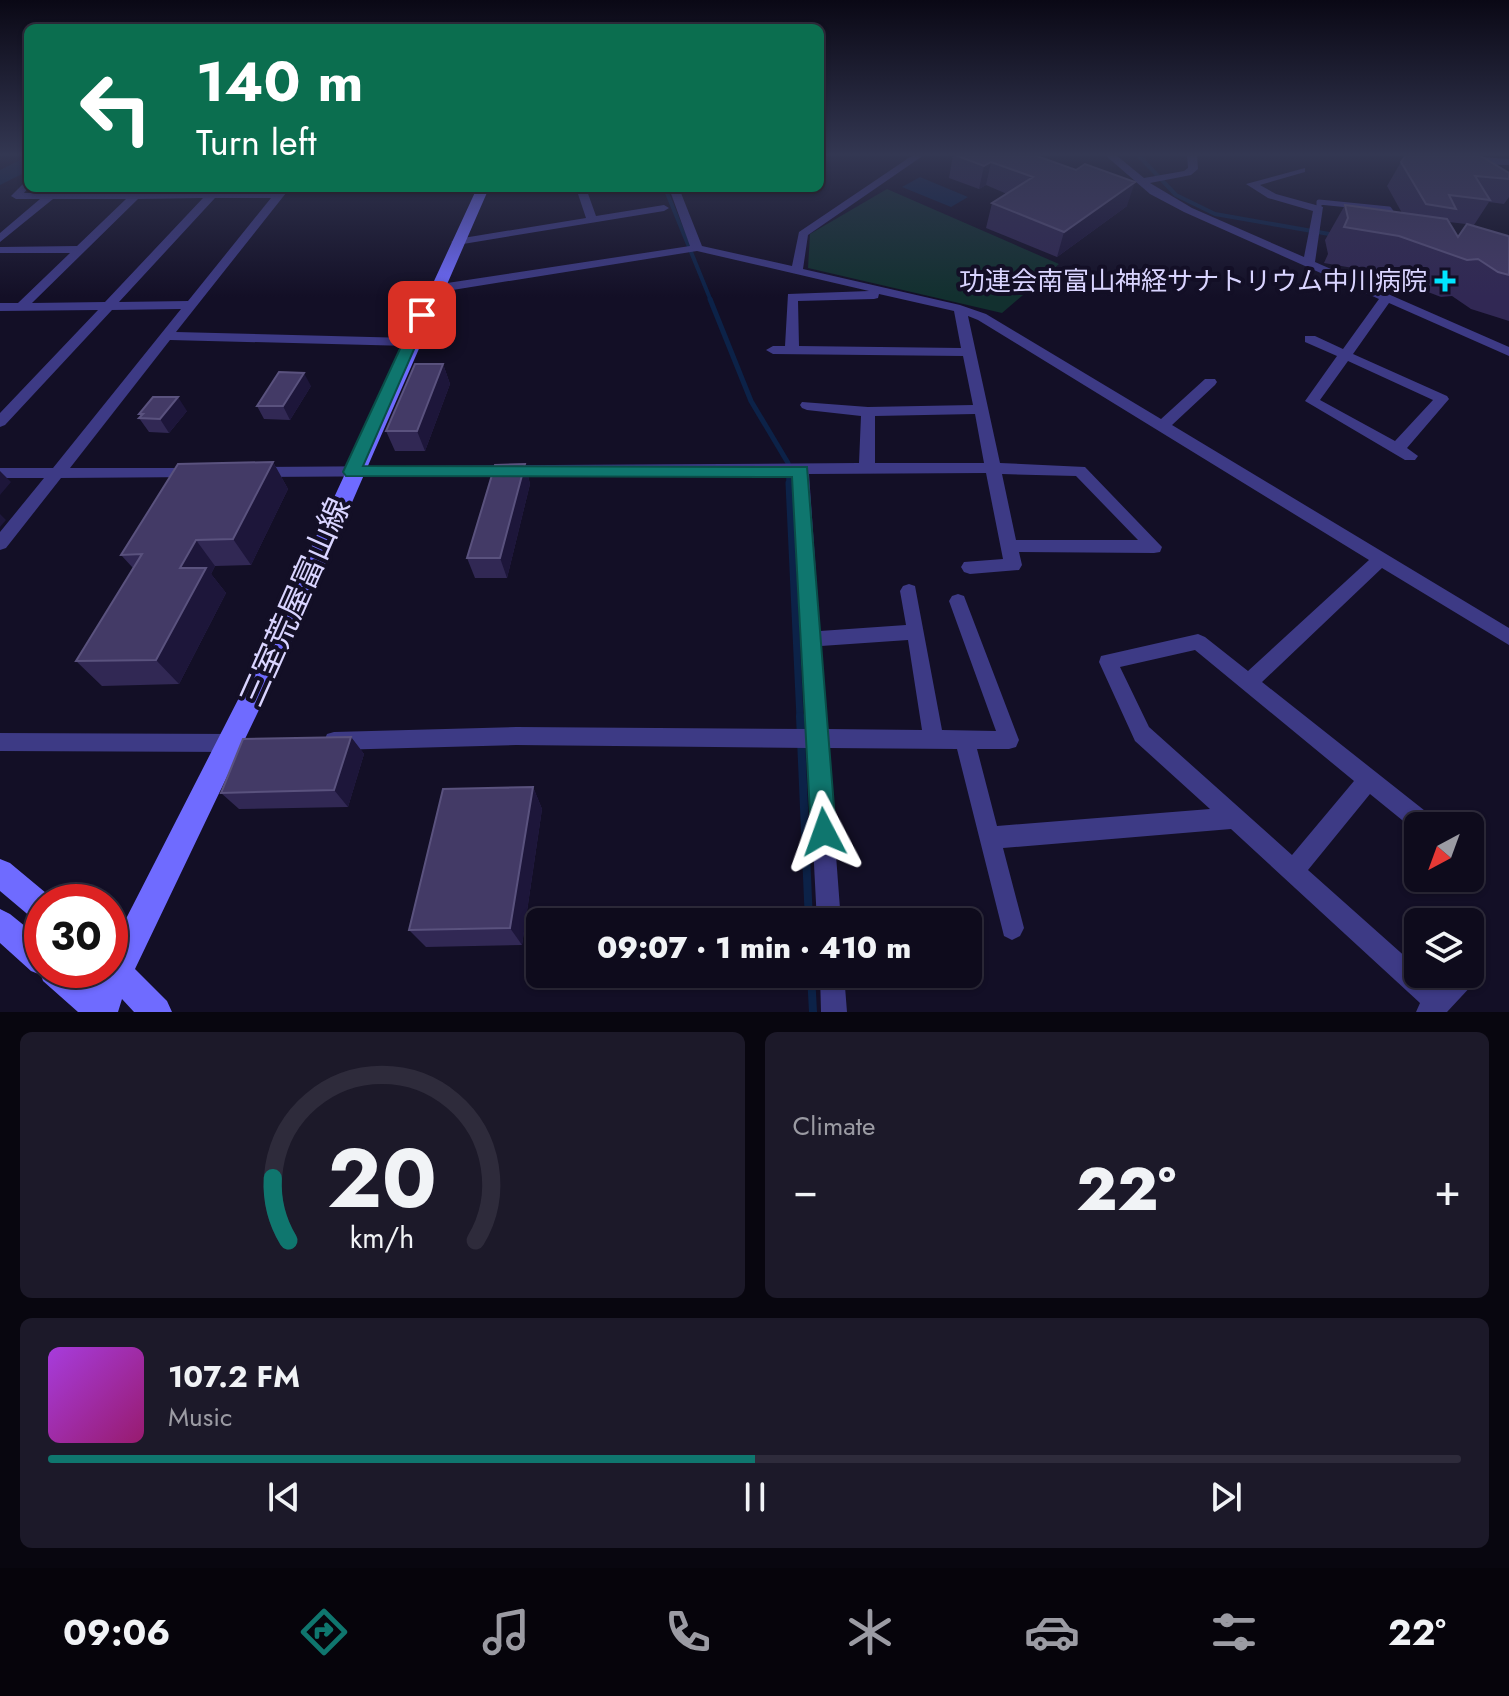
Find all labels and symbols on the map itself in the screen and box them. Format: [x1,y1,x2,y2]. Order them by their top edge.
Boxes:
place label: 功連会南富山神経サナトリウム中川病院 [959,262,1427,300]
marker: 功連会南富山神経サナトリウム中川病院 [1434,270,1456,292]
pin [388,281,456,349]
street label: 三室荒屋富山線 [228,490,362,714]
position arrow [782,790,866,874]
north arrow [1404,812,1484,892]
speed limit sign: 30 [24,884,128,988]

